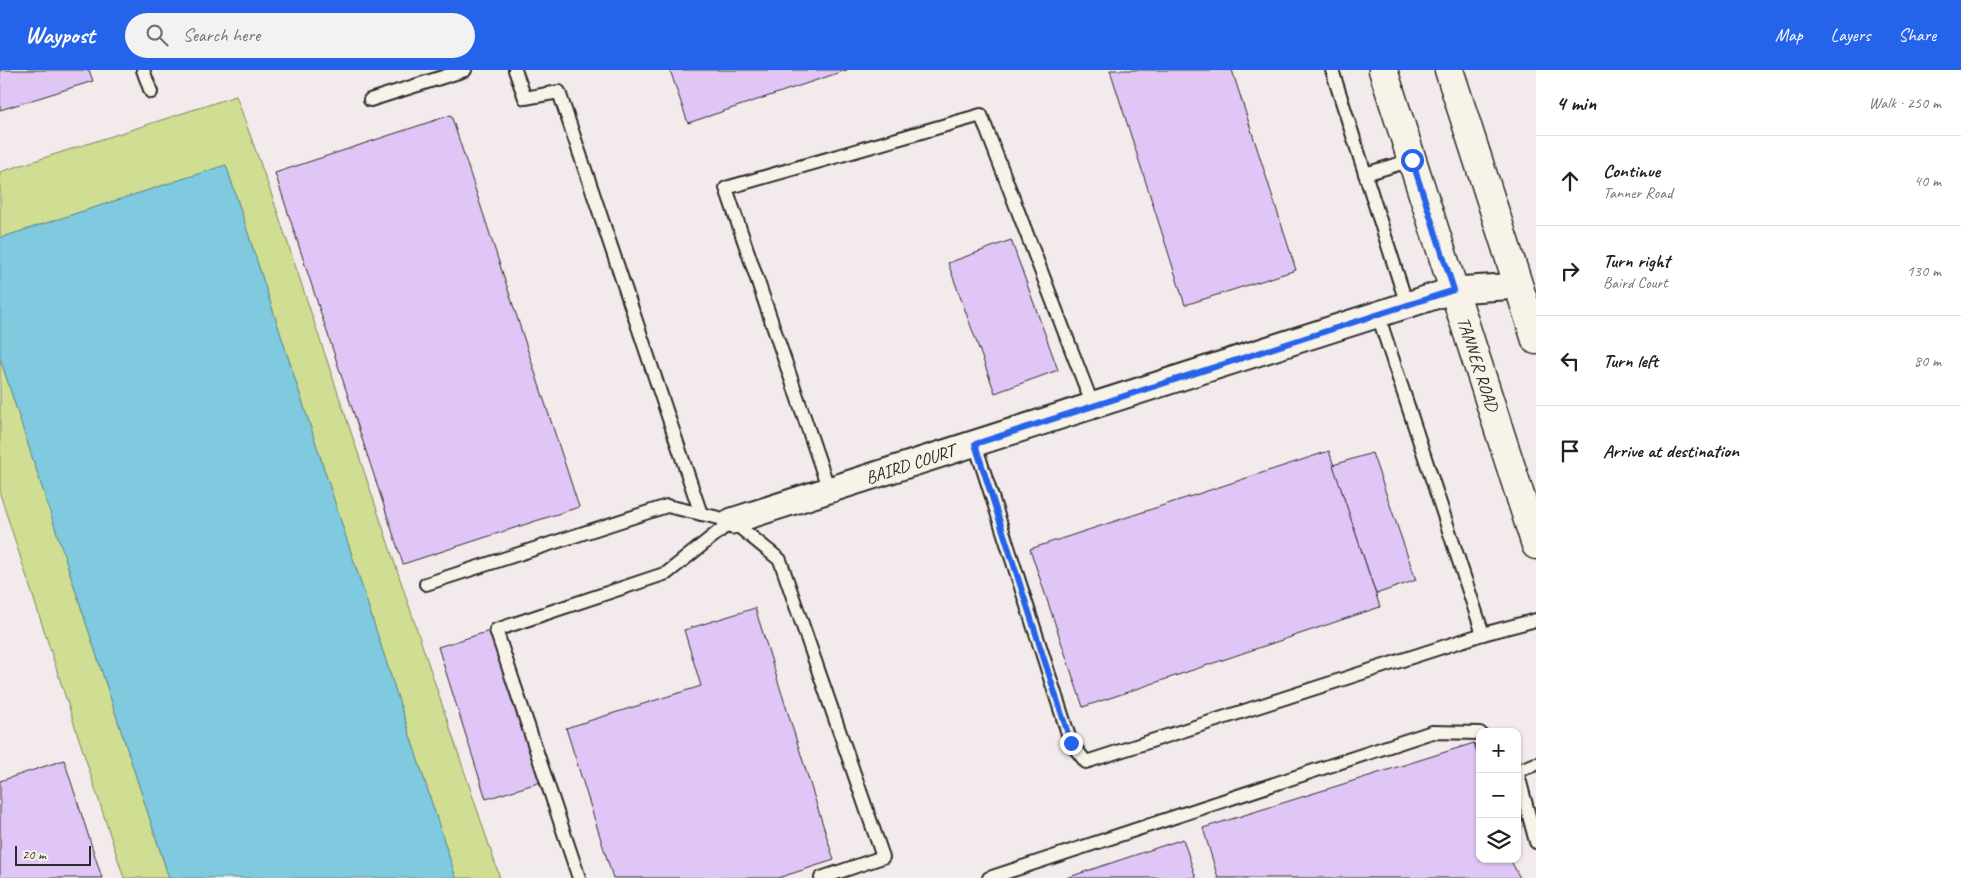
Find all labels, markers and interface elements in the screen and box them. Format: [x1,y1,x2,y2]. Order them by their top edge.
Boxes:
search box [125,13,475,58]
text: Waypost [25,20,95,50]
icon: search [143,21,171,49]
text: Search here [183,23,260,47]
text: Map [1775,24,1803,46]
text: Layers [1831,24,1870,46]
text: Share [1898,24,1936,46]
text: 4 min [1556,90,1596,116]
text: Walk · 250 m [1869,93,1941,113]
route start [1401,149,1424,172]
text: Continue [1603,159,1660,183]
icon: ahead [1556,167,1584,195]
text: 40 m [1914,171,1941,191]
text: Tanner Road [1603,183,1672,203]
text: Turn right [1603,249,1670,273]
icon: right [1556,257,1584,285]
text: 130 m [1907,261,1941,281]
text: Baird Court [1603,273,1668,293]
street label: TANNER ROAD [1452,314,1504,415]
icon: left [1556,347,1584,375]
text: Turn left [1603,349,1658,373]
text: 80 m [1914,351,1941,371]
icon: arrive [1556,437,1584,465]
street label: BAIRD COURT [863,438,962,489]
text: Arrive at destination [1603,439,1739,463]
map controls [1476,728,1521,863]
button: + [1476,728,1521,773]
route end [1060,732,1083,755]
button: − [1476,773,1521,818]
button: layers [1476,818,1521,863]
scale bar [15,843,91,866]
text: 20 m [22,846,46,863]

